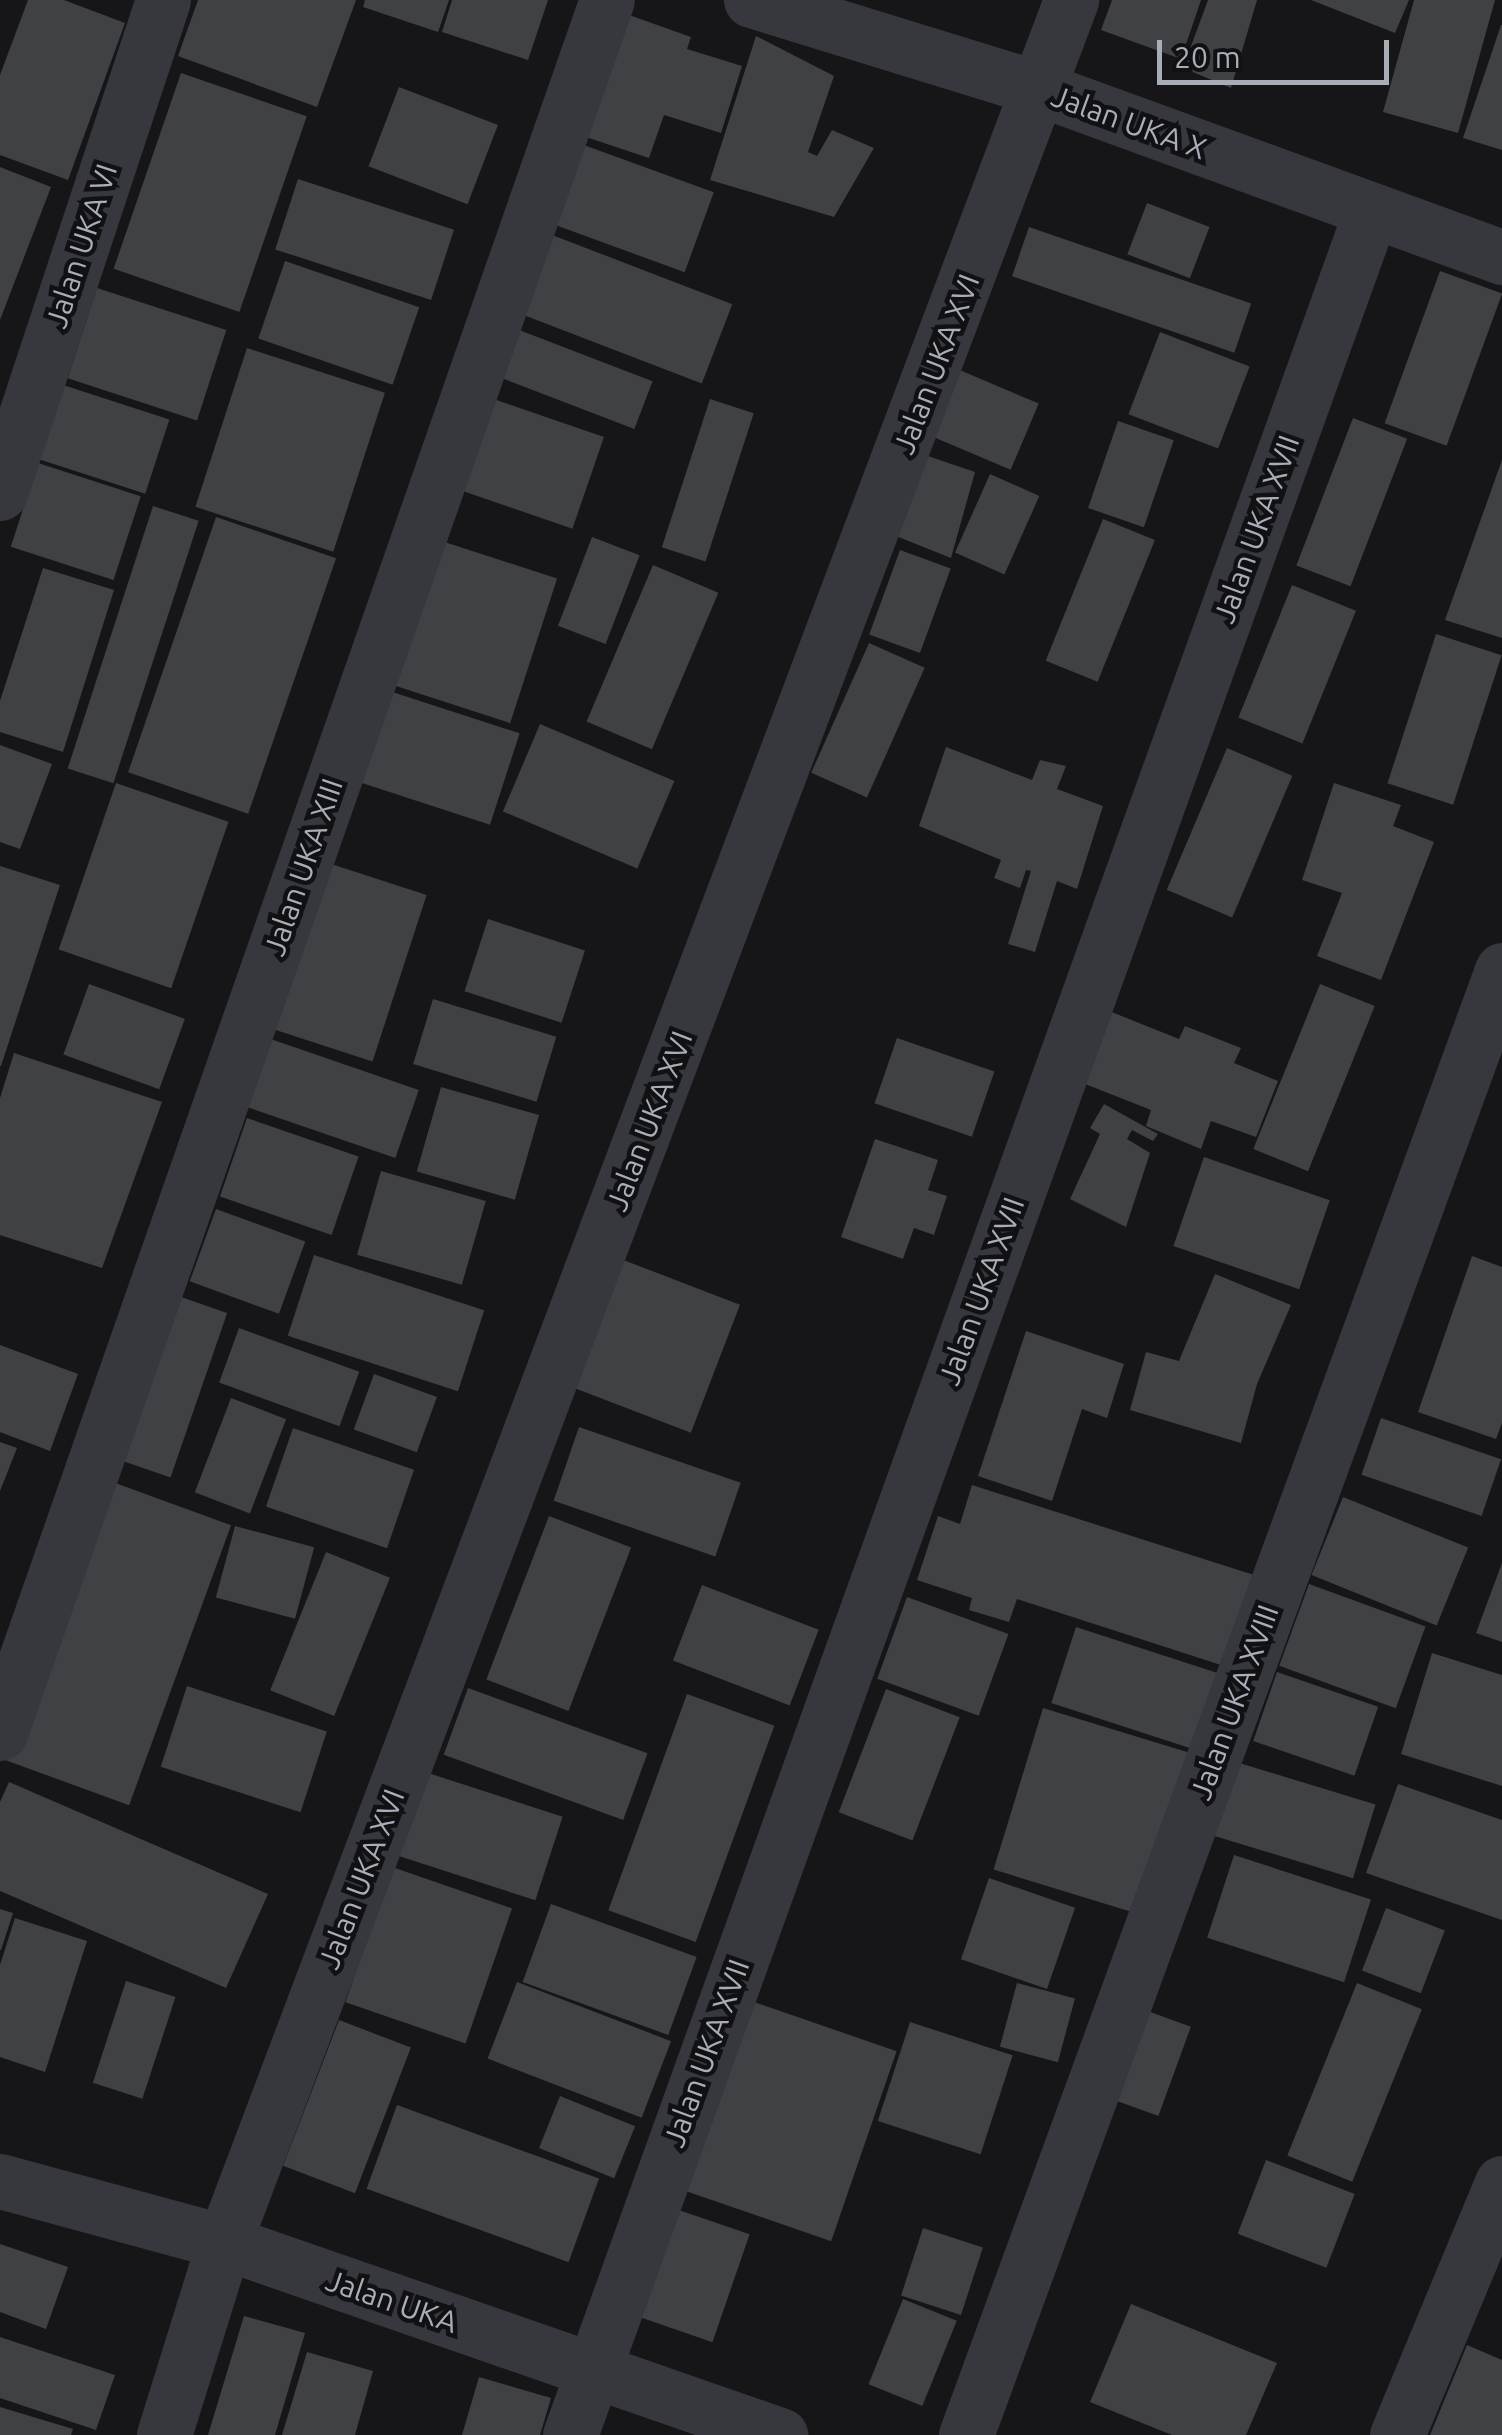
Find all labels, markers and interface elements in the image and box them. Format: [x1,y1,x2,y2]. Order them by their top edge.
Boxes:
scale bar [1162,20,1394,82]
text: 20 m [1174,40,1241,74]
street label: Jalan UKA X [1047,77,1211,167]
street label: Jalan UKA VI [38,159,124,333]
street label: Jalan UKA XVI [885,269,987,459]
street label: Jalan UKA XVII [1205,430,1307,628]
street label: Jalan UKA XIII [256,774,350,960]
street label: Jalan UKA XVI [598,1026,700,1216]
street label: Jalan UKA XVII [930,1192,1032,1390]
street label: Jalan UKA XVIII [1182,1600,1286,1804]
street label: Jalan UKA XVI [310,1784,412,1974]
street label: Jalan UKA XVII [655,1954,757,2152]
street label: Jalan UKA [321,2262,463,2340]

